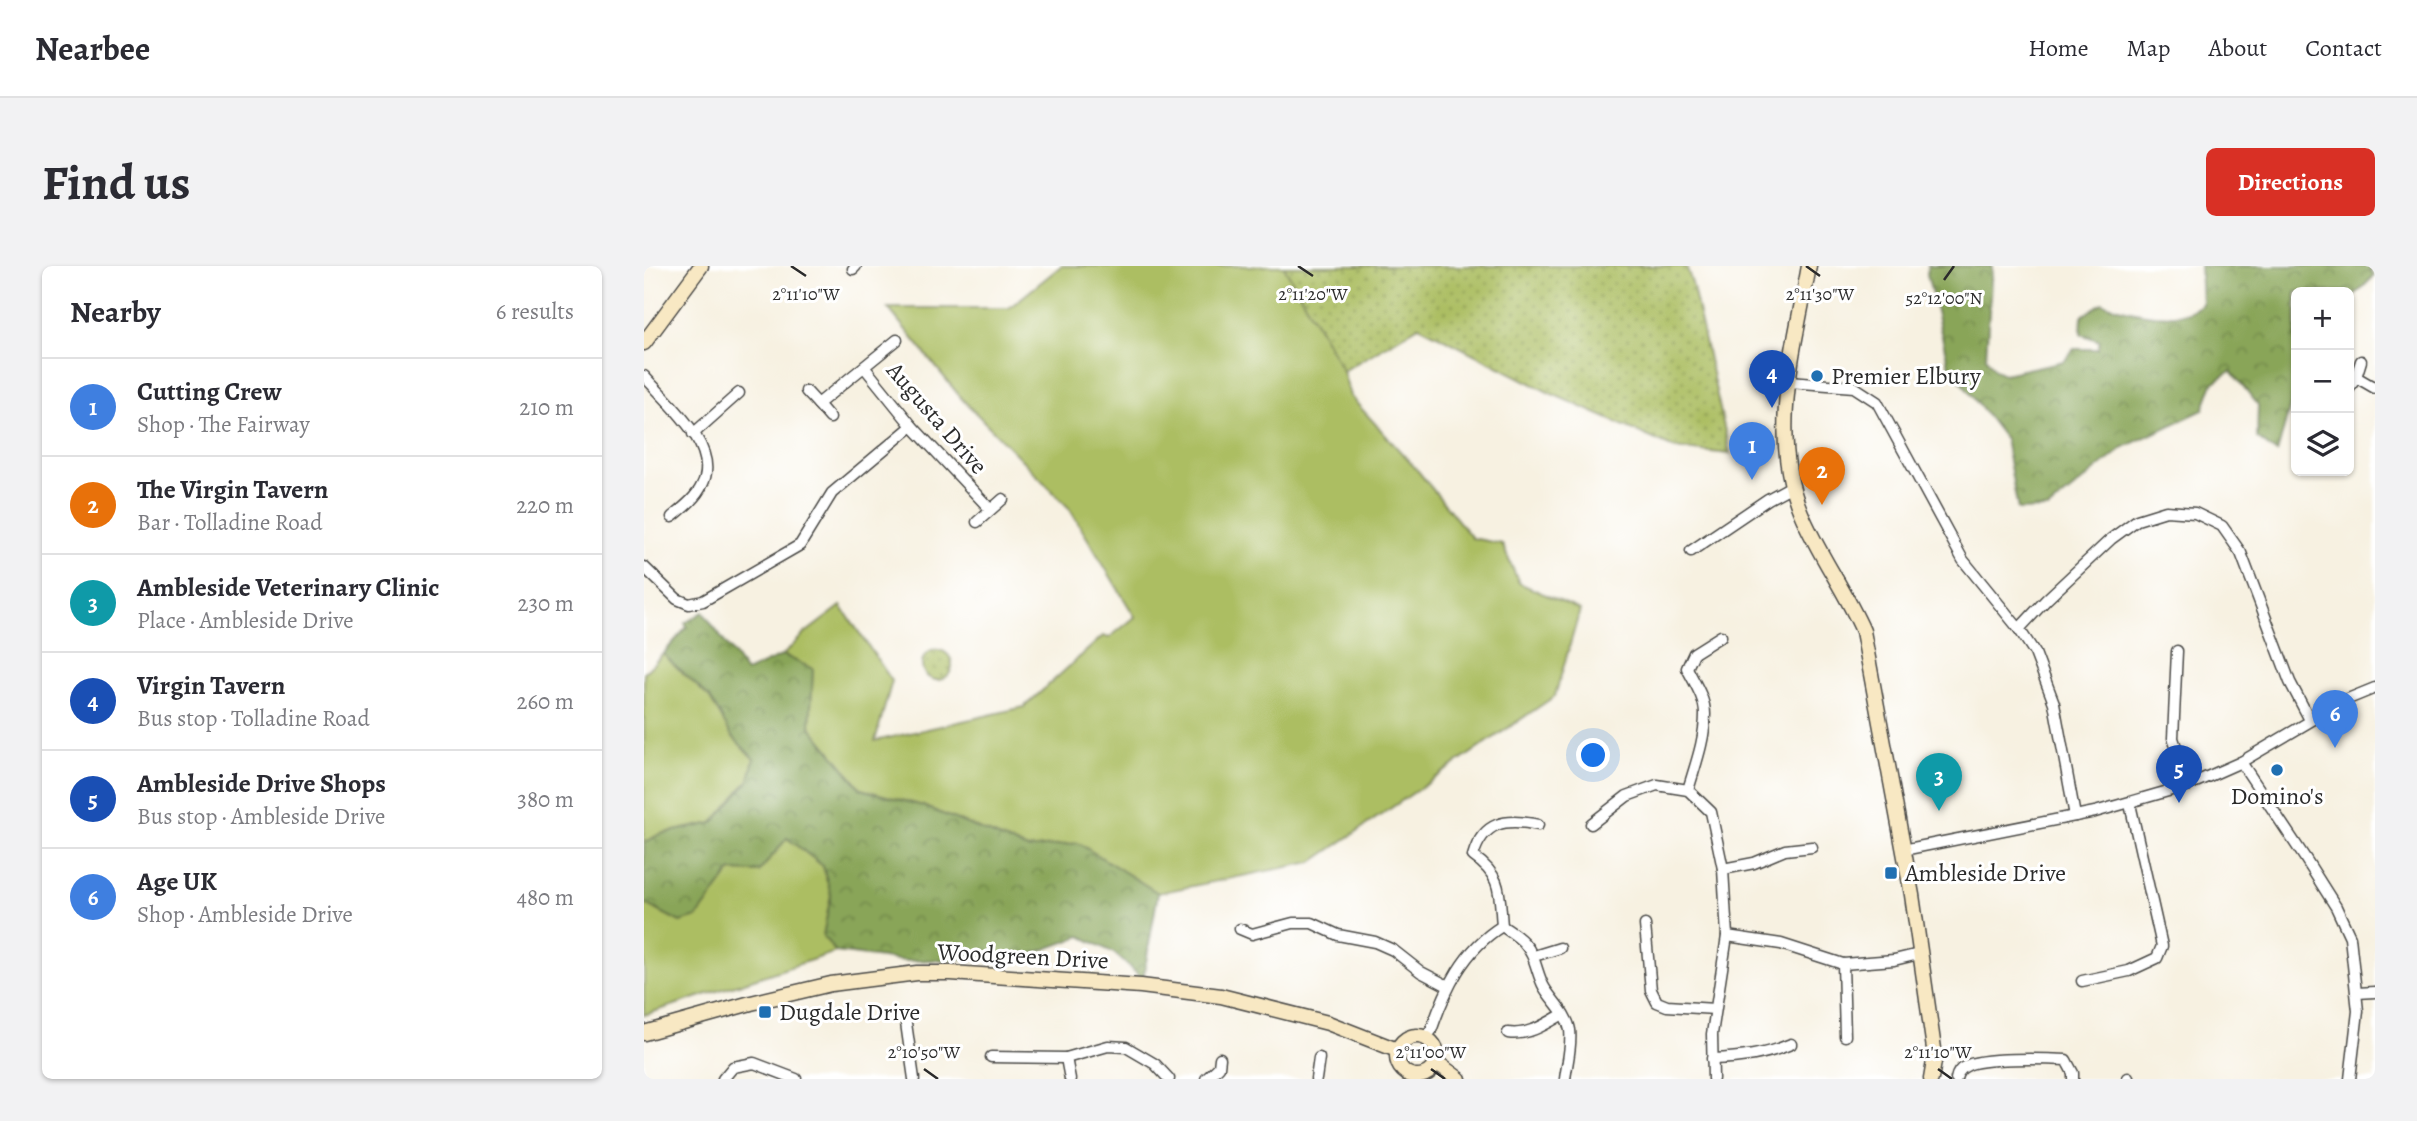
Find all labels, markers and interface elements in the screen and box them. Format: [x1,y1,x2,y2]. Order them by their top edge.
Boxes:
text: Nearbee [35,26,150,71]
text: Home [2028,32,2089,64]
text: Map [2127,32,2171,64]
text: About [2209,32,2267,64]
text: Contact [2305,32,2382,64]
button: Directions [2206,148,2375,216]
text: Find us [42,149,190,216]
text: 2°11'10"W [772,282,840,306]
text: 2°11'20"W [1278,282,1348,306]
text: 2°11'30"W [1786,282,1855,306]
text: 52°12'00"N [1905,286,1983,310]
map controls [2291,287,2354,476]
button: + [2291,287,2354,350]
text: Nearby [70,292,161,332]
text: 6 results [496,296,574,327]
pin: 4 [1749,350,1795,408]
button: − [2291,350,2354,413]
street label: Augusta Drive [879,354,995,481]
place label: Premier Elbury [1831,360,1981,392]
marker: Premier Elbury [1809,368,1825,384]
text: Cutting Crew [137,374,282,409]
text: 1 [89,392,97,423]
text: 210 m [519,392,574,423]
text: Shop · The Fairway [137,409,310,440]
button: layers [2291,413,2354,476]
pin: 1 [1729,422,1775,480]
pin: 2 [1799,447,1845,505]
text: The Virgin Tavern [137,472,328,507]
text: 2 [87,490,99,521]
text: 220 m [516,490,574,521]
text: Bar · Tolladine Road [137,507,323,538]
text: Ambleside Veterinary Clinic [137,570,440,605]
text: 3 [88,588,98,619]
text: 230 m [518,588,574,619]
text: Place · Ambleside Drive [137,605,354,636]
text: Virgin Tavern [137,668,285,703]
text: 4 [88,686,98,717]
text: 260 m [516,686,574,717]
pin: 6 [2312,690,2358,748]
text: Bus stop · Tolladine Road [137,703,370,734]
your location [1576,738,1610,772]
pin: 5 [2156,745,2202,803]
pin: 3 [1916,753,1962,811]
marker: Domino's [2269,762,2285,778]
text: Ambleside Drive Shops [137,766,386,801]
place label: Domino's [2230,780,2324,812]
text: 5 [88,784,98,815]
text: 380 m [517,784,574,815]
text: Bus stop · Ambleside Drive [137,801,385,832]
place label: Ambleside Drive [1904,857,2066,889]
text: Age UK [137,864,217,899]
marker: Ambleside Drive [1883,865,1899,881]
text: 6 [88,882,98,913]
text: 480 m [516,882,574,913]
text: Shop · Ambleside Drive [137,899,353,930]
street label: Woodgreen Drive [935,935,1110,976]
place label: Dugdale Drive [779,996,920,1028]
marker: Dugdale Drive [757,1004,773,1020]
text: 2°10'50"W [888,1040,960,1064]
text: 2°11'00"W [1396,1040,1467,1064]
text: 2°11'10"W [1904,1040,1972,1064]

